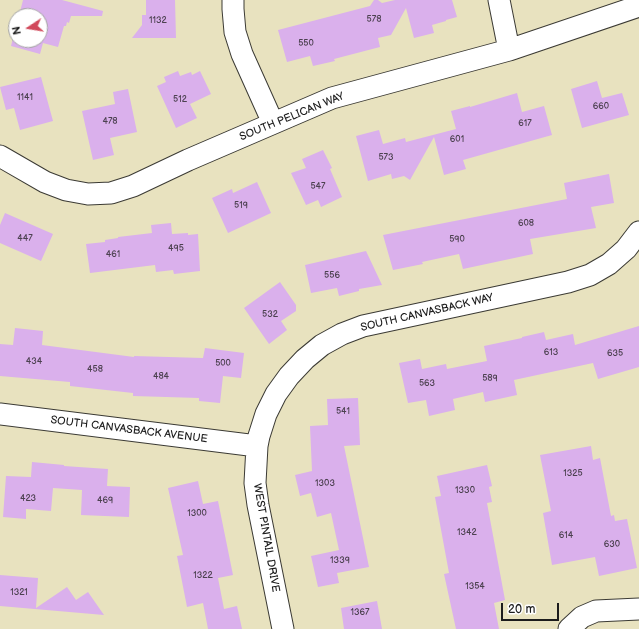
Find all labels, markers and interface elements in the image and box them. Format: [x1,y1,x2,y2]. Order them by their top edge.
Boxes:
north arrow [8,8,48,48]
house number: 578 [367,15,381,25]
house number: 1132 [149,16,167,26]
text: N [10,25,24,36]
house number: 550 [298,39,314,49]
street label: SOUTH PELICAN WAY [238,90,346,144]
house number: 1141 [17,93,33,103]
house number: 512 [173,95,187,105]
house number: 660 [593,102,609,112]
house number: 478 [102,117,118,127]
house number: 617 [518,119,532,129]
house number: 601 [450,135,464,145]
house number: 573 [378,153,394,163]
house number: 547 [310,182,326,192]
house number: 519 [234,201,248,211]
house number: 608 [518,219,534,229]
house number: 447 [17,234,33,244]
house number: 590 [449,235,465,245]
house number: 495 [168,244,184,254]
house number: 461 [106,250,120,260]
house number: 556 [324,271,340,281]
street label: SOUTH CANVASBACK WAY [359,291,495,335]
house number: 532 [262,310,278,320]
house number: 613 [544,348,558,358]
house number: 635 [607,349,623,359]
house number: 434 [26,357,42,367]
house number: 500 [215,359,231,369]
house number: 458 [87,365,103,375]
house number: 484 [153,372,169,382]
house number: 589 [482,374,498,384]
house number: 563 [419,379,435,389]
house number: 541 [336,407,350,417]
street label: SOUTH CANVASBACK AVENUE [50,414,208,446]
house number: 1325 [563,469,583,479]
house number: 1303 [315,479,335,489]
street label: WEST PINTAIL DRIVE [250,483,282,593]
house number: 1330 [455,486,475,496]
house number: 423 [20,494,36,504]
house number: 469 [97,496,113,506]
house number: 1300 [187,509,207,519]
house number: 1342 [457,528,477,538]
house number: 614 [559,531,573,541]
house number: 630 [604,540,620,550]
house number: 1339 [330,556,350,566]
house number: 1322 [193,571,213,581]
house number: 1354 [465,582,485,592]
house number: 1321 [10,588,28,598]
scale bar [503,595,561,621]
text: 20 m [508,602,535,617]
house number: 1367 [351,608,369,618]

